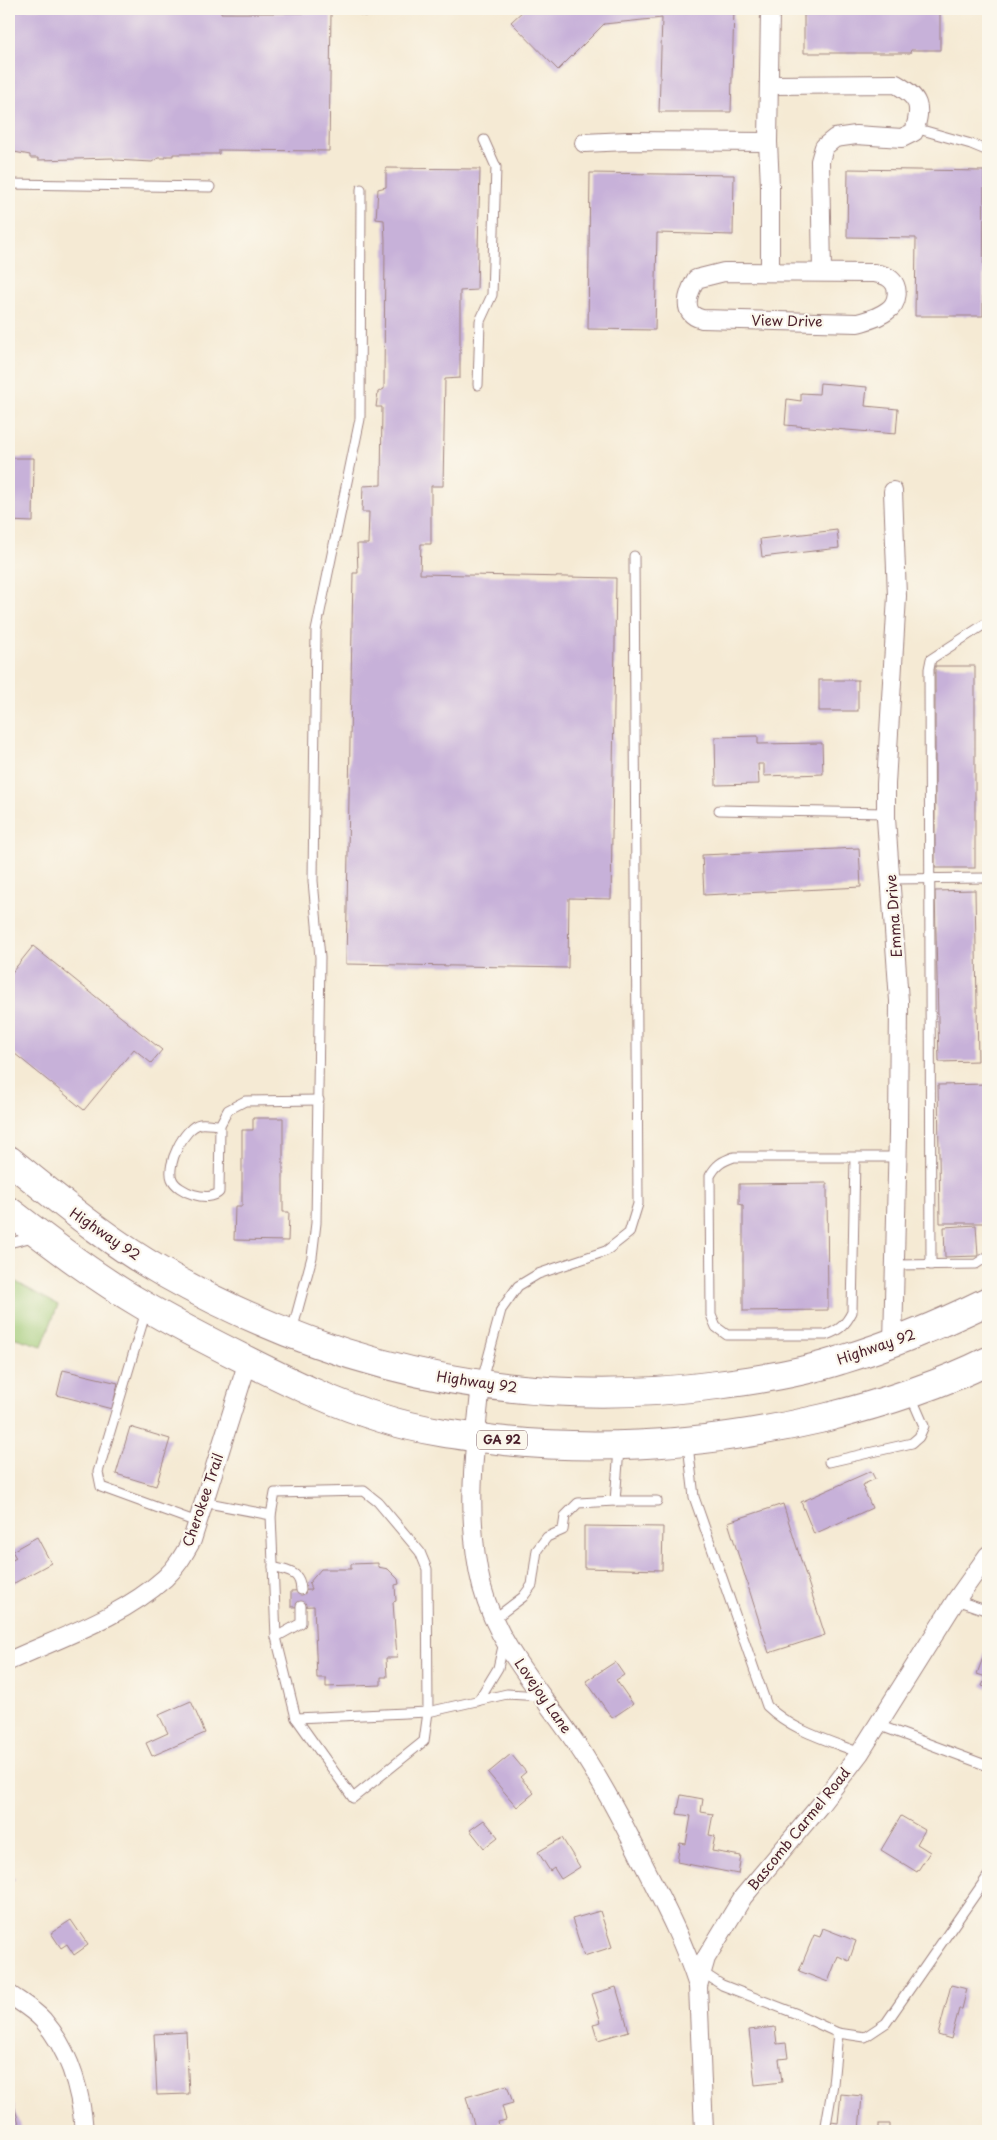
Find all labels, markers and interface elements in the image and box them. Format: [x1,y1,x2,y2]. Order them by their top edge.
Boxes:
street label: View Drive [751,309,823,332]
street label: Emma Drive [880,874,907,958]
street label: Highway 92 [66,1202,145,1265]
street label: Highway 92 [834,1323,918,1370]
street label: Highway 92 [435,1365,519,1398]
road number: GA 92 [477,1430,527,1450]
street label: Cherokee Trail [177,1450,228,1550]
street label: Lovejoy Lane [510,1654,577,1738]
street label: Bascomb Carmel Road [742,1763,855,1895]

